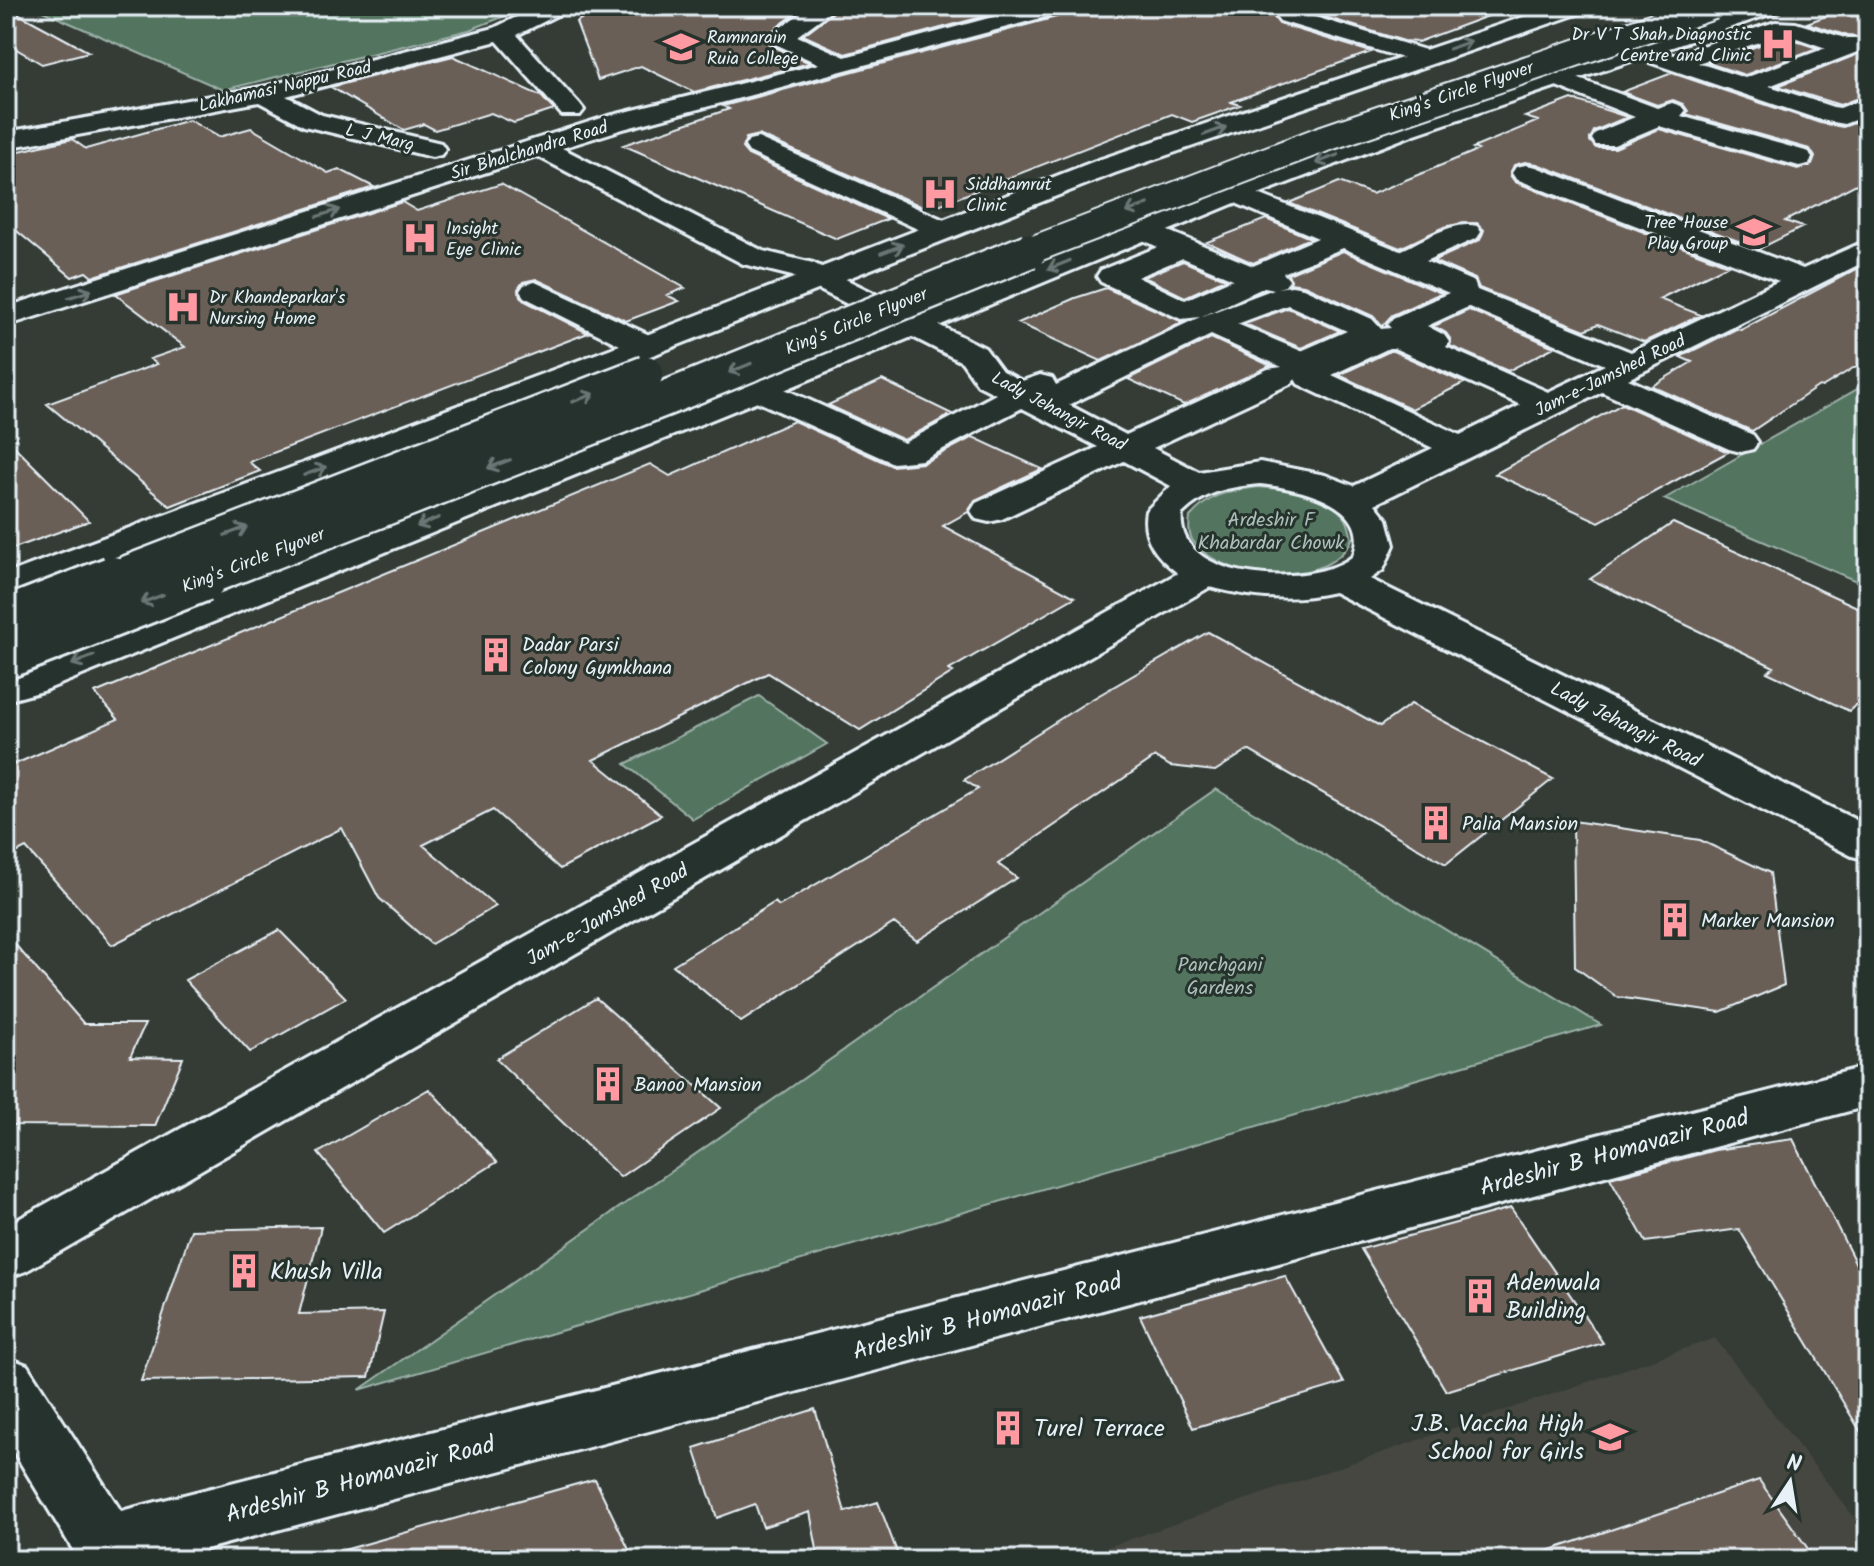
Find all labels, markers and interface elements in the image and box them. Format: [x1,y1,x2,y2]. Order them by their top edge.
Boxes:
place label: Dr V T Shah Diagnostic Centre and Clinic [1571,21,1752,71]
place label: Ramnarain Ruia College [707,24,799,74]
hospital icon: Dr V T Shah Diagnostic Centre and Clinic [1759,25,1797,63]
school or university icon: Ramnarain Ruia College [662,28,700,66]
one-way arrow [1447,36,1472,51]
street label: Lakhamasi Nappu Road [196,53,376,121]
street label: King's Circle Flyover [1385,54,1539,131]
street label: Sir Bhalchandra Road [447,113,613,189]
street label: L J Marg [342,116,417,160]
one-way arrow [1202,123,1227,137]
one-way arrow [1315,153,1339,167]
place label: Siddhamrut Clinic [966,171,1053,221]
hospital icon: Siddhamrut Clinic [921,175,959,213]
one-way arrow [1125,202,1150,216]
one-way arrow [315,205,340,220]
place label: Tree House Play Group [1644,209,1728,259]
school or university icon: Tree House Play Group [1735,213,1773,251]
place label: Insight Eye Clinic [446,215,522,265]
hospital icon: Insight Eye Clinic [401,219,439,257]
one-way arrow [879,241,904,255]
one-way arrow [1047,259,1072,273]
street label: King's Circle Flyover [781,280,933,364]
place label: Dr Khandeparkar's Nursing Home [209,284,346,334]
one-way arrow [68,285,93,300]
hospital icon: Dr Khandeparkar's Nursing Home [164,288,202,326]
street label: Jam-e-Jamshed Road [1530,327,1692,425]
one-way arrow [728,362,753,376]
street label: Lady Jehangir Road [986,364,1132,461]
one-way arrow [570,390,595,404]
one-way arrow [487,458,512,472]
one-way arrow [302,463,327,477]
park label: Ardeshir F Khabardar Chowk [1197,505,1345,560]
one-way arrow [416,515,441,530]
street label: King's Circle Flyover [178,520,330,602]
one-way arrow [223,523,247,537]
one-way arrow [140,593,165,607]
place label: Dadar Parsi Colony Gymkhana [522,630,672,685]
building icon: Dadar Parsi Colony Gymkhana [477,636,515,674]
one-way arrow [71,654,96,668]
street label: Lady Jehangir Road [1544,674,1707,778]
building icon: Palia Mansion [1417,804,1455,842]
place label: Palia Mansion [1462,809,1578,841]
street label: Jam-e-Jamshed Road [521,856,696,975]
building icon: Marker Mansion [1656,901,1694,939]
place label: Marker Mansion [1701,906,1835,938]
park label: Panchgani Gardens [1178,950,1264,1005]
building icon: Banoo Mansion [589,1065,627,1103]
place label: Banoo Mansion [634,1070,762,1102]
street label: Ardeshir B Homavazir Road [1475,1098,1754,1208]
building icon: Khush Villa [225,1252,263,1290]
place label: Khush Villa [270,1253,383,1292]
street label: Ardeshir B Homavazir Road [848,1262,1127,1372]
place label: Adenwala Building [1506,1264,1601,1331]
building icon: Adenwala Building [1461,1277,1499,1315]
place label: J.B. Vaccha High School for Girls [1411,1405,1584,1472]
building icon: Turel Terrace [989,1409,1027,1447]
place label: Turel Terrace [1034,1410,1165,1449]
school or university icon: J.B. Vaccha High School for Girls [1591,1418,1629,1456]
street label: Ardeshir B Homavazir Road [221,1425,500,1535]
north arrow [1750,1442,1830,1522]
text: N [1783,1446,1804,1483]

